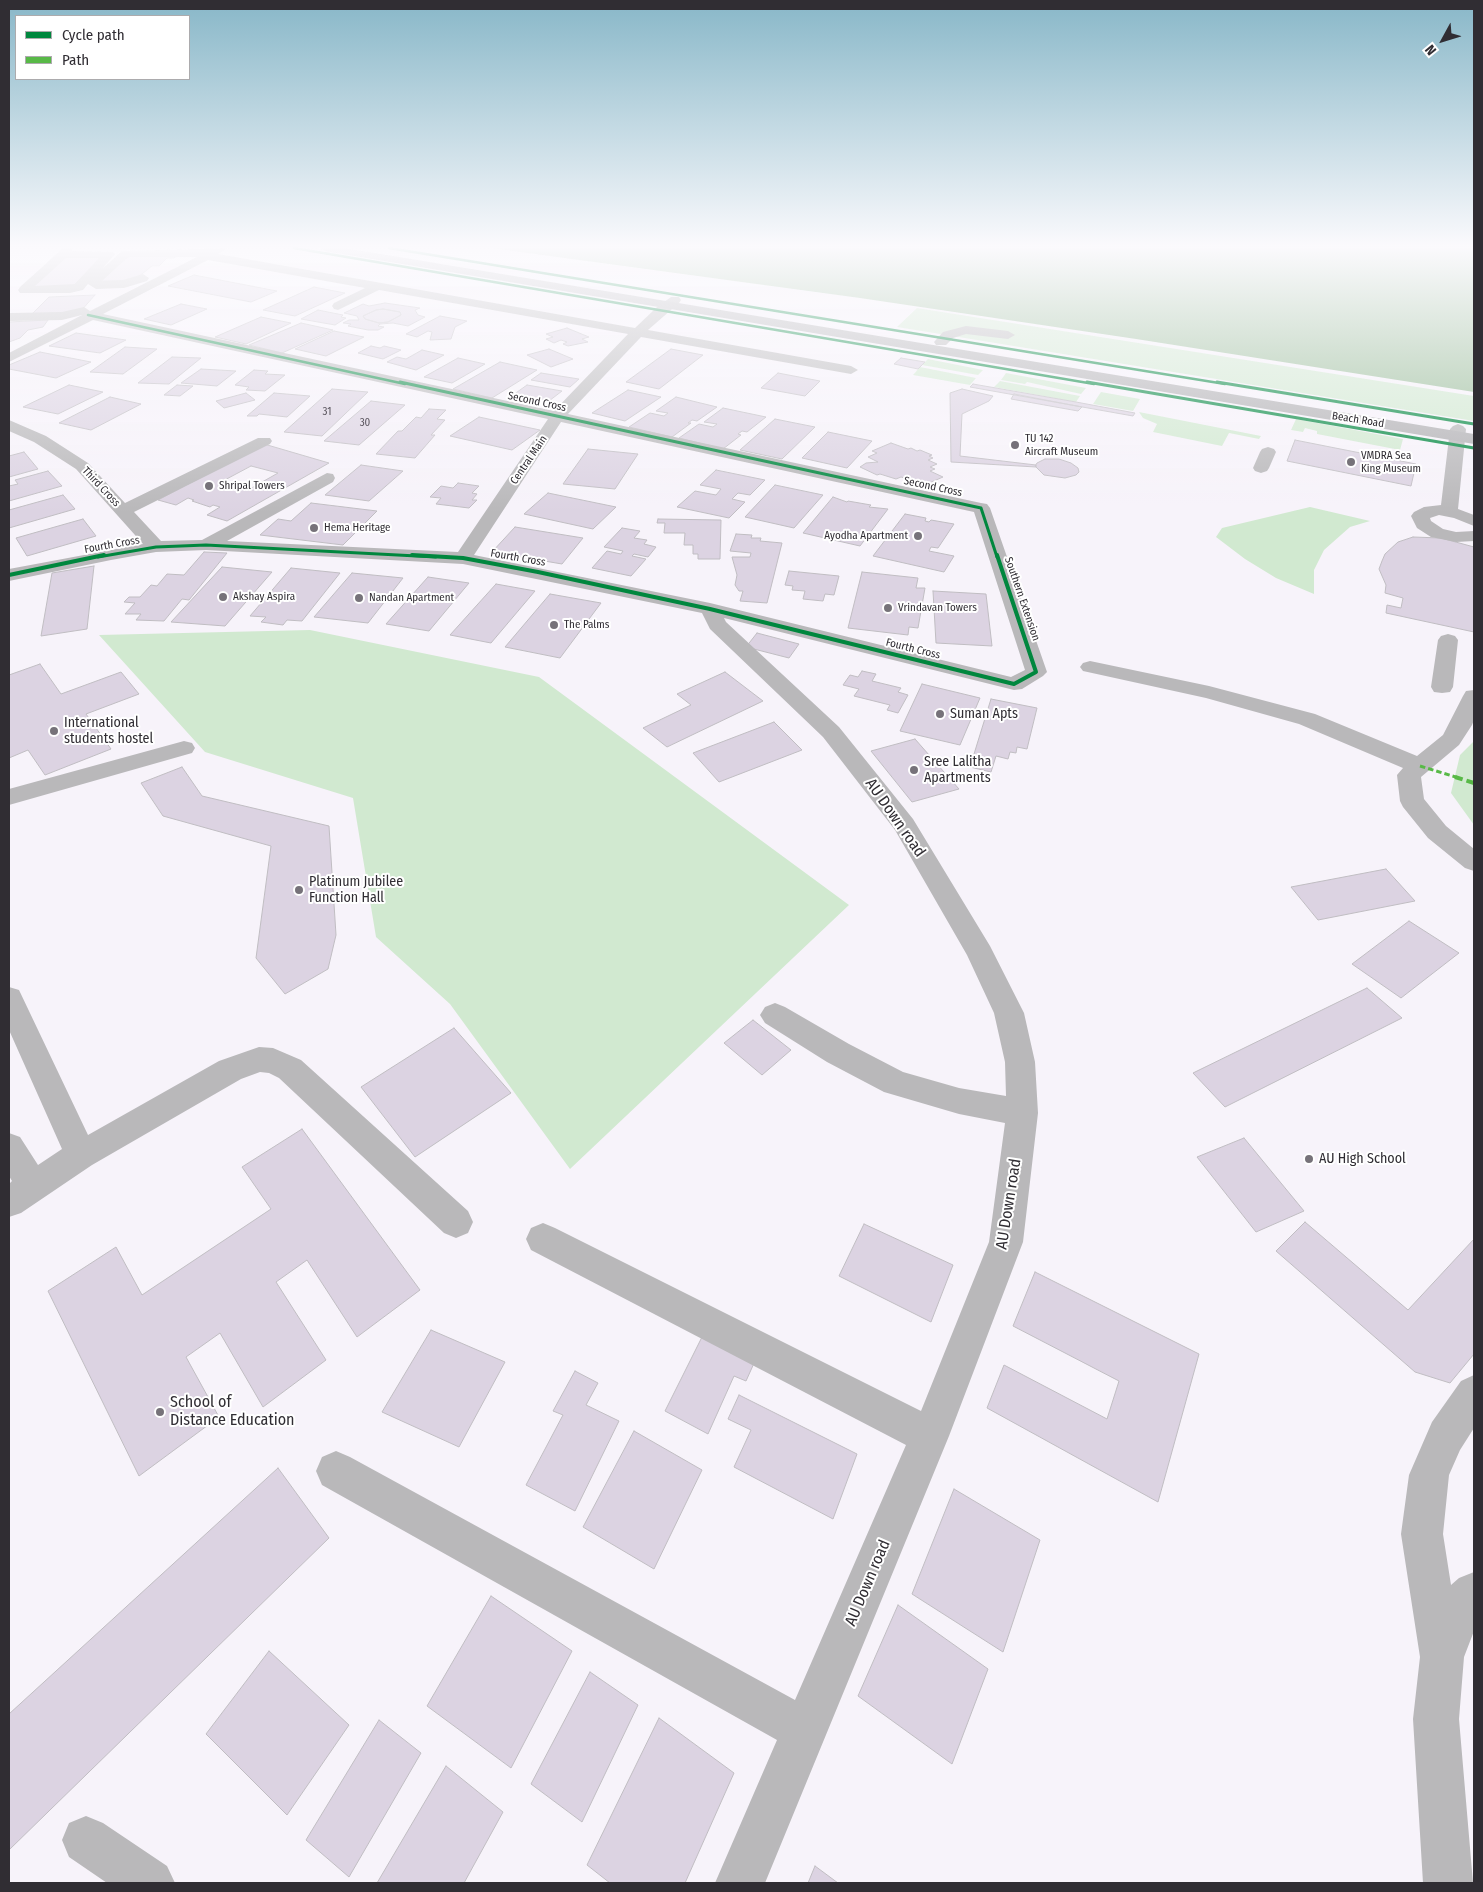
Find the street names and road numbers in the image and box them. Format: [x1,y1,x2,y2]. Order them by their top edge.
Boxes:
street label: Second Cross [507,389,567,415]
street label: Beach Road [1331,409,1385,431]
street label: Central Main [508,433,550,487]
street label: Third Cross [79,464,123,510]
street label: Second Cross [903,474,963,500]
street label: Fourth Cross [83,534,141,556]
street label: Fourth Cross [489,547,547,569]
street label: Southern Extension [1001,555,1043,643]
street label: Fourth Cross [884,636,942,662]
street label: AU Down road [861,775,929,861]
street label: AU Down road [992,1157,1026,1251]
street label: AU Down road [841,1537,895,1629]

